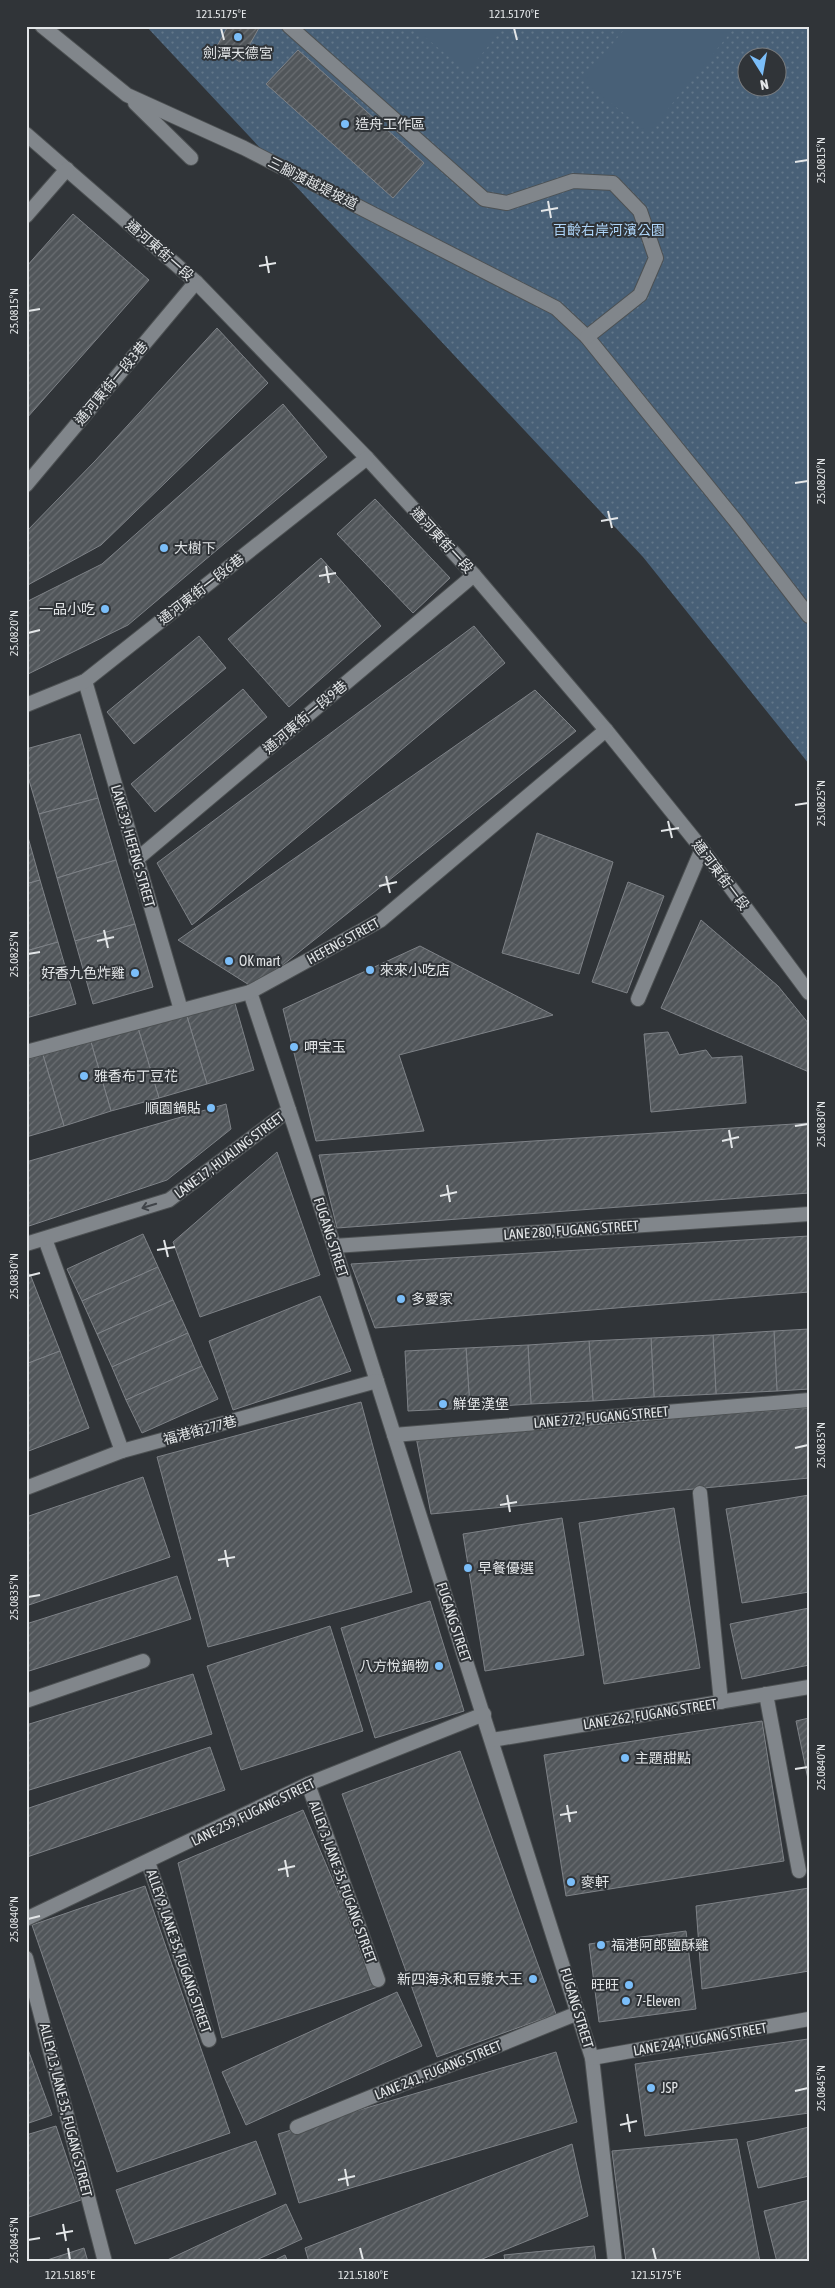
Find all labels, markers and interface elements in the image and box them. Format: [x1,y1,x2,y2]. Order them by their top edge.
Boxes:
text: 121.5175°E [196,7,246,21]
text: 121.5170°E [489,7,539,21]
marker: 劍潭天德宮 [232,31,244,43]
place label: 劍潭天德宮 [203,45,273,61]
north arrow [738,48,788,98]
text: N [759,76,770,93]
place label: 造舟工作區 [355,116,425,132]
marker: 造舟工作區 [339,118,351,130]
text: 25.0815°N [814,137,828,183]
street label: 三腳渡越堤坡道 [266,154,360,212]
street label: 通河東街一段 [123,216,197,284]
park label: 百齡右岸河濱公園 [553,222,665,238]
text: 25.0815°N [7,288,21,334]
street label: 通河東街一段3巷 [71,338,151,428]
text: 25.0820°N [814,458,828,504]
street label: 通河東街一段 [408,504,476,576]
place label: 大樹下 [174,540,216,556]
marker: 大樹下 [158,542,170,554]
street label: 通河東街一段6巷 [155,550,247,628]
place label: 一品小吃 [39,601,95,617]
marker: 一品小吃 [99,603,111,615]
text: 25.0820°N [7,610,21,656]
street label: 通河東街一段9巷 [260,677,350,757]
text: 25.0825°N [814,780,828,826]
street label: LANE 39, HEFENG STREET [108,783,158,909]
street label: 通河東街一段 [689,837,753,913]
street label: HEFENG STREET [304,915,382,967]
text: 25.0825°N [7,931,21,977]
place label: OK mart [239,953,281,969]
marker: OK mart [223,955,235,967]
place label: 來來小吃店 [380,962,450,978]
marker: 來來小吃店 [364,964,376,976]
place label: 好香九色炸雞 [41,965,125,981]
marker: 好香九色炸雞 [129,967,141,979]
place label: 呷宝玉 [304,1039,346,1055]
marker: 呷宝玉 [288,1041,300,1053]
place label: 雅香布丁豆花 [94,1068,178,1084]
marker: 雅香布丁豆花 [78,1070,90,1082]
place label: 順園鍋貼 [145,1100,201,1116]
text: 25.0830°N [814,1101,828,1147]
marker: 順園鍋貼 [205,1102,217,1114]
street label: LANE 17, HUALING STREET [171,1109,287,1201]
street label: FUGANG STREET [311,1195,351,1279]
one-way arrow [141,1202,157,1212]
street label: LANE 280, FUGANG STREET [503,1217,639,1243]
text: 25.0830°N [7,1253,21,1299]
place label: 多愛家 [411,1291,453,1307]
marker: 多愛家 [395,1293,407,1305]
place label: 鮮堡漢堡 [453,1396,509,1412]
marker: 鮮堡漢堡 [437,1398,449,1410]
street label: LANE 272, FUGANG STREET [533,1403,669,1431]
street label: 福港街277巷 [161,1412,239,1448]
text: 25.0835°N [814,1422,828,1468]
place label: 早餐優選 [478,1560,534,1576]
marker: 早餐優選 [462,1562,474,1574]
text: 25.0835°N [7,1574,21,1620]
street label: FUGANG STREET [434,1580,474,1664]
place label: 八方悅鍋物 [359,1658,429,1674]
marker: 八方悅鍋物 [433,1660,445,1672]
street label: LANE 262, FUGANG STREET [582,1696,718,1732]
text: 25.0840°N [814,1744,828,1790]
place label: 主題甜點 [635,1750,691,1766]
marker: 主題甜點 [619,1752,631,1764]
street label: LANE 259, FUGANG STREET [189,1775,317,1849]
street label: ALLEY 3, LANE 35, FUGANG STREET [306,1799,380,1965]
street label: ALLEY 9, LANE 35, FUGANG STREET [143,1867,215,2035]
place label: 麥軒 [581,1874,609,1890]
marker: 麥軒 [565,1876,577,1888]
text: 25.0840°N [7,1896,21,1942]
place label: 福港阿郎鹽酥雞 [611,1937,709,1953]
marker: 福港阿郎鹽酥雞 [595,1939,607,1951]
street label: FUGANG STREET [557,1966,597,2050]
place label: 新四海永和豆漿大王 [397,1971,523,1987]
marker: 新四海永和豆漿大王 [527,1973,539,1985]
place label: 旺旺 [591,1977,619,1993]
marker: 旺旺 [623,1979,635,1991]
place label: 7-Eleven [636,1993,681,2009]
marker: 7-Eleven [620,1995,632,2007]
street label: LANE 244, FUGANG STREET [632,2019,768,2059]
street label: ALLEY 13, LANE 35, FUGANG STREET [37,2022,95,2198]
street label: LANE 241, FUGANG STREET [372,2037,504,2103]
text: 25.0845°N [814,2065,828,2111]
place label: JSP [661,2080,678,2096]
marker: JSP [645,2082,657,2094]
text: 25.0845°N [7,2217,21,2263]
text: 121.5185°E [45,2268,95,2282]
text: 121.5180°E [338,2268,388,2282]
text: 121.5175°E [631,2268,681,2282]

